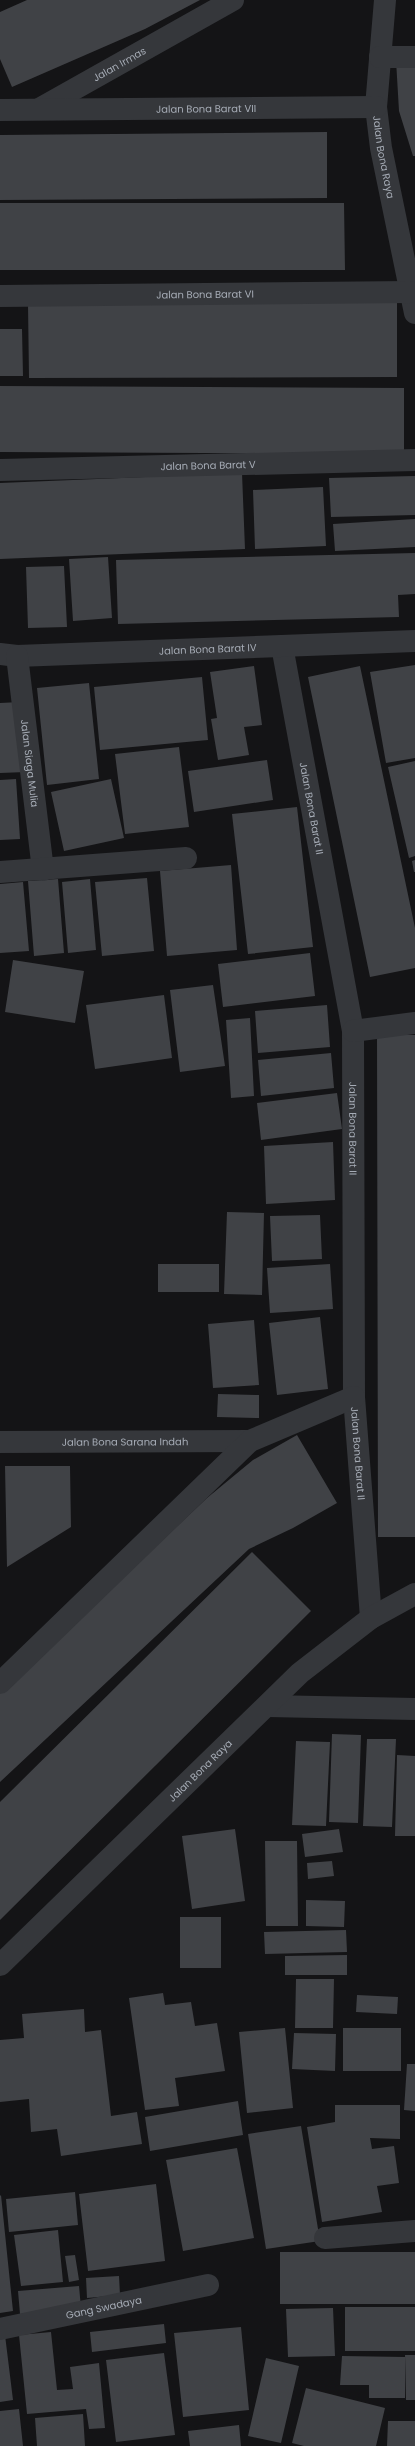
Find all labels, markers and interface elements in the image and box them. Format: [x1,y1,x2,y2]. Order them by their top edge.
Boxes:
street label: Jalan Irmas [90,43,149,85]
street label: Jalan Bona Barat VII [156,101,256,117]
street label: Jalan Bona Raya [369,115,398,200]
street label: Jalan Bona Barat VI [156,287,254,302]
street label: Jalan Bona Barat V [160,457,256,474]
street label: Jalan Bona Barat IV [159,640,257,659]
street label: Jalan Siaga Mulia [17,718,42,808]
street label: Jalan Bona Barat II [296,761,327,856]
street label: Jalan Bona Barat II [345,1082,360,1175]
street label: Jalan Bona Barat II [347,1406,369,1501]
street label: Jalan Bona Sarana Indah [62,1434,188,1450]
street label: Jalan Bona Raya [165,1736,236,1805]
street label: Gang Swadaya [65,2292,143,2323]

